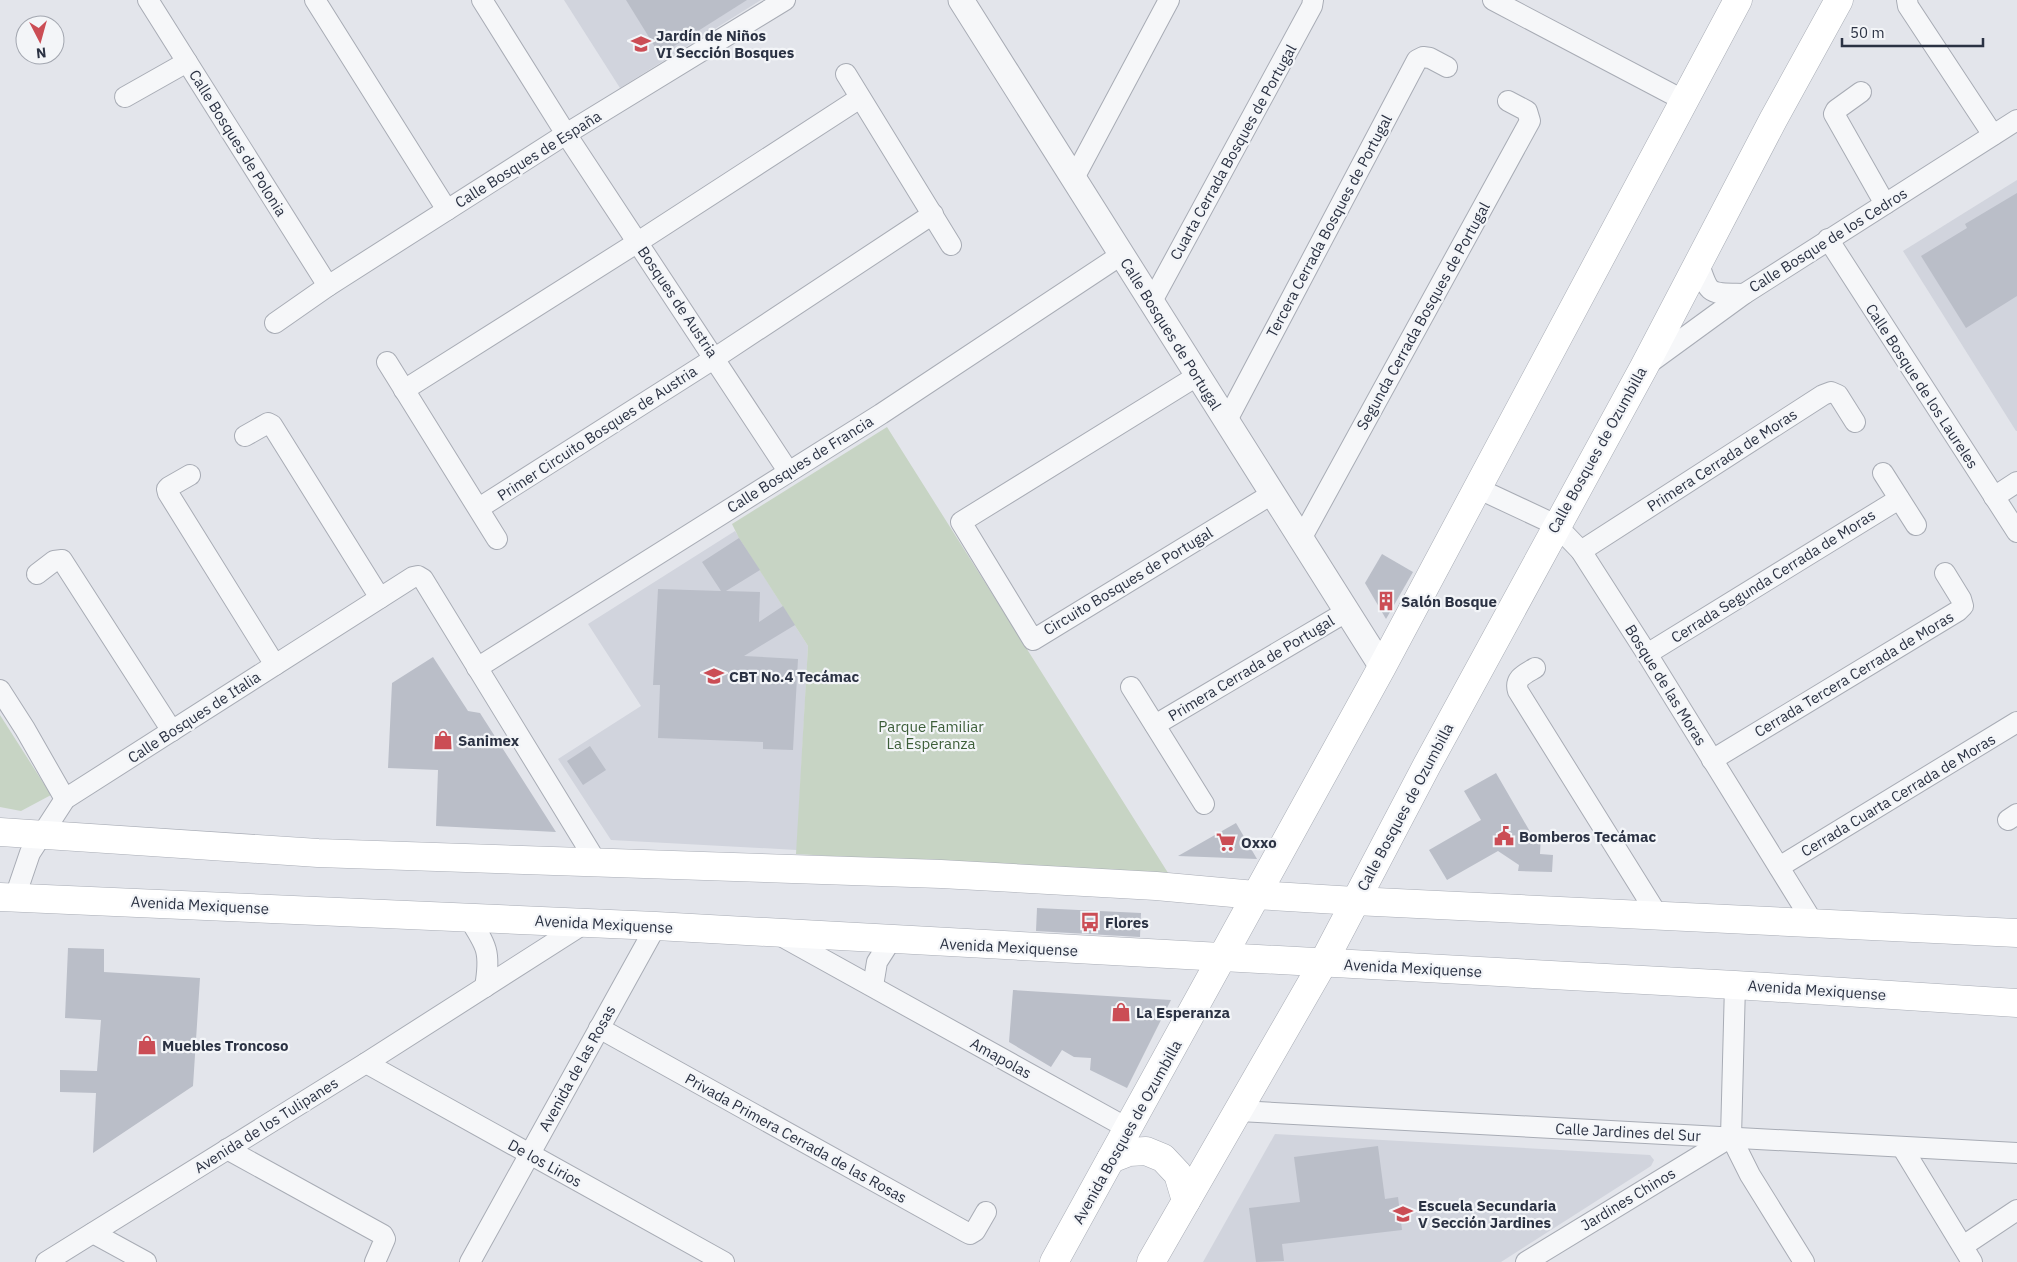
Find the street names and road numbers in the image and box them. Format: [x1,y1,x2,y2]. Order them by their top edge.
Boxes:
street label: Cuarta Cerrada Bosques de Portugal [1166,41,1300,263]
street label: Calle Bosques de Polonia [185,66,291,220]
street label: Calle Bosques de España [451,106,605,212]
street label: Tercera Cerrada Bosques de Portugal [1262,111,1396,341]
street label: Calle Bosque de los Cedros [1745,183,1911,297]
street label: Segunda Cerrada Bosques de Portugal [1352,199,1494,433]
street label: Bosques de Austria [634,243,722,361]
street label: Calle Bosques de Portugal [1116,254,1226,414]
street label: Calle Bosque de los Laureles [1862,300,1982,472]
street label: Primer Circuito Bosques de Austria [494,361,700,505]
street label: Calle Bosques de Ozumbilla [1543,364,1651,536]
street label: Primera Cerrada de Moras [1643,404,1801,516]
street label: Calle Bosques de Francia [723,411,877,517]
street label: Cerrada Segunda Cerrada de Moras [1667,505,1879,647]
street label: Circuito Bosques de Portugal [1040,523,1216,639]
street label: Cerrada Tercera Cerrada de Moras [1751,607,1957,741]
street label: Primera Cerrada de Portugal [1165,611,1337,725]
street label: Bosque de las Moras [1621,621,1711,749]
street label: Calle Bosques de Italia [124,667,264,767]
street label: Calle Bosques de Ozumbilla [1353,720,1457,894]
street label: Cerrada Cuarta Cerrada de Moras [1797,729,1999,861]
street label: Avenida Mexiquense [130,892,270,918]
street label: Avenida Mexiquense [534,911,674,937]
street label: Avenida Mexiquense [939,934,1079,960]
street label: Avenida Mexiquense [1343,955,1483,981]
street label: Avenida Mexiquense [1747,976,1887,1004]
street label: Avenida de las Rosas [534,1002,620,1134]
street label: Amapolas [967,1033,1035,1083]
street label: Avenida Bosques de Ozumbilla [1068,1037,1186,1227]
street label: Privada Primera Cerrada de las Rosas [682,1069,910,1207]
street label: Avenida de los Tulipanes [191,1073,341,1177]
street label: Calle Jardines del Sur [1555,1119,1702,1145]
street label: De los Lirios [505,1135,585,1191]
street label: Jardines Chinos [1577,1163,1679,1235]

